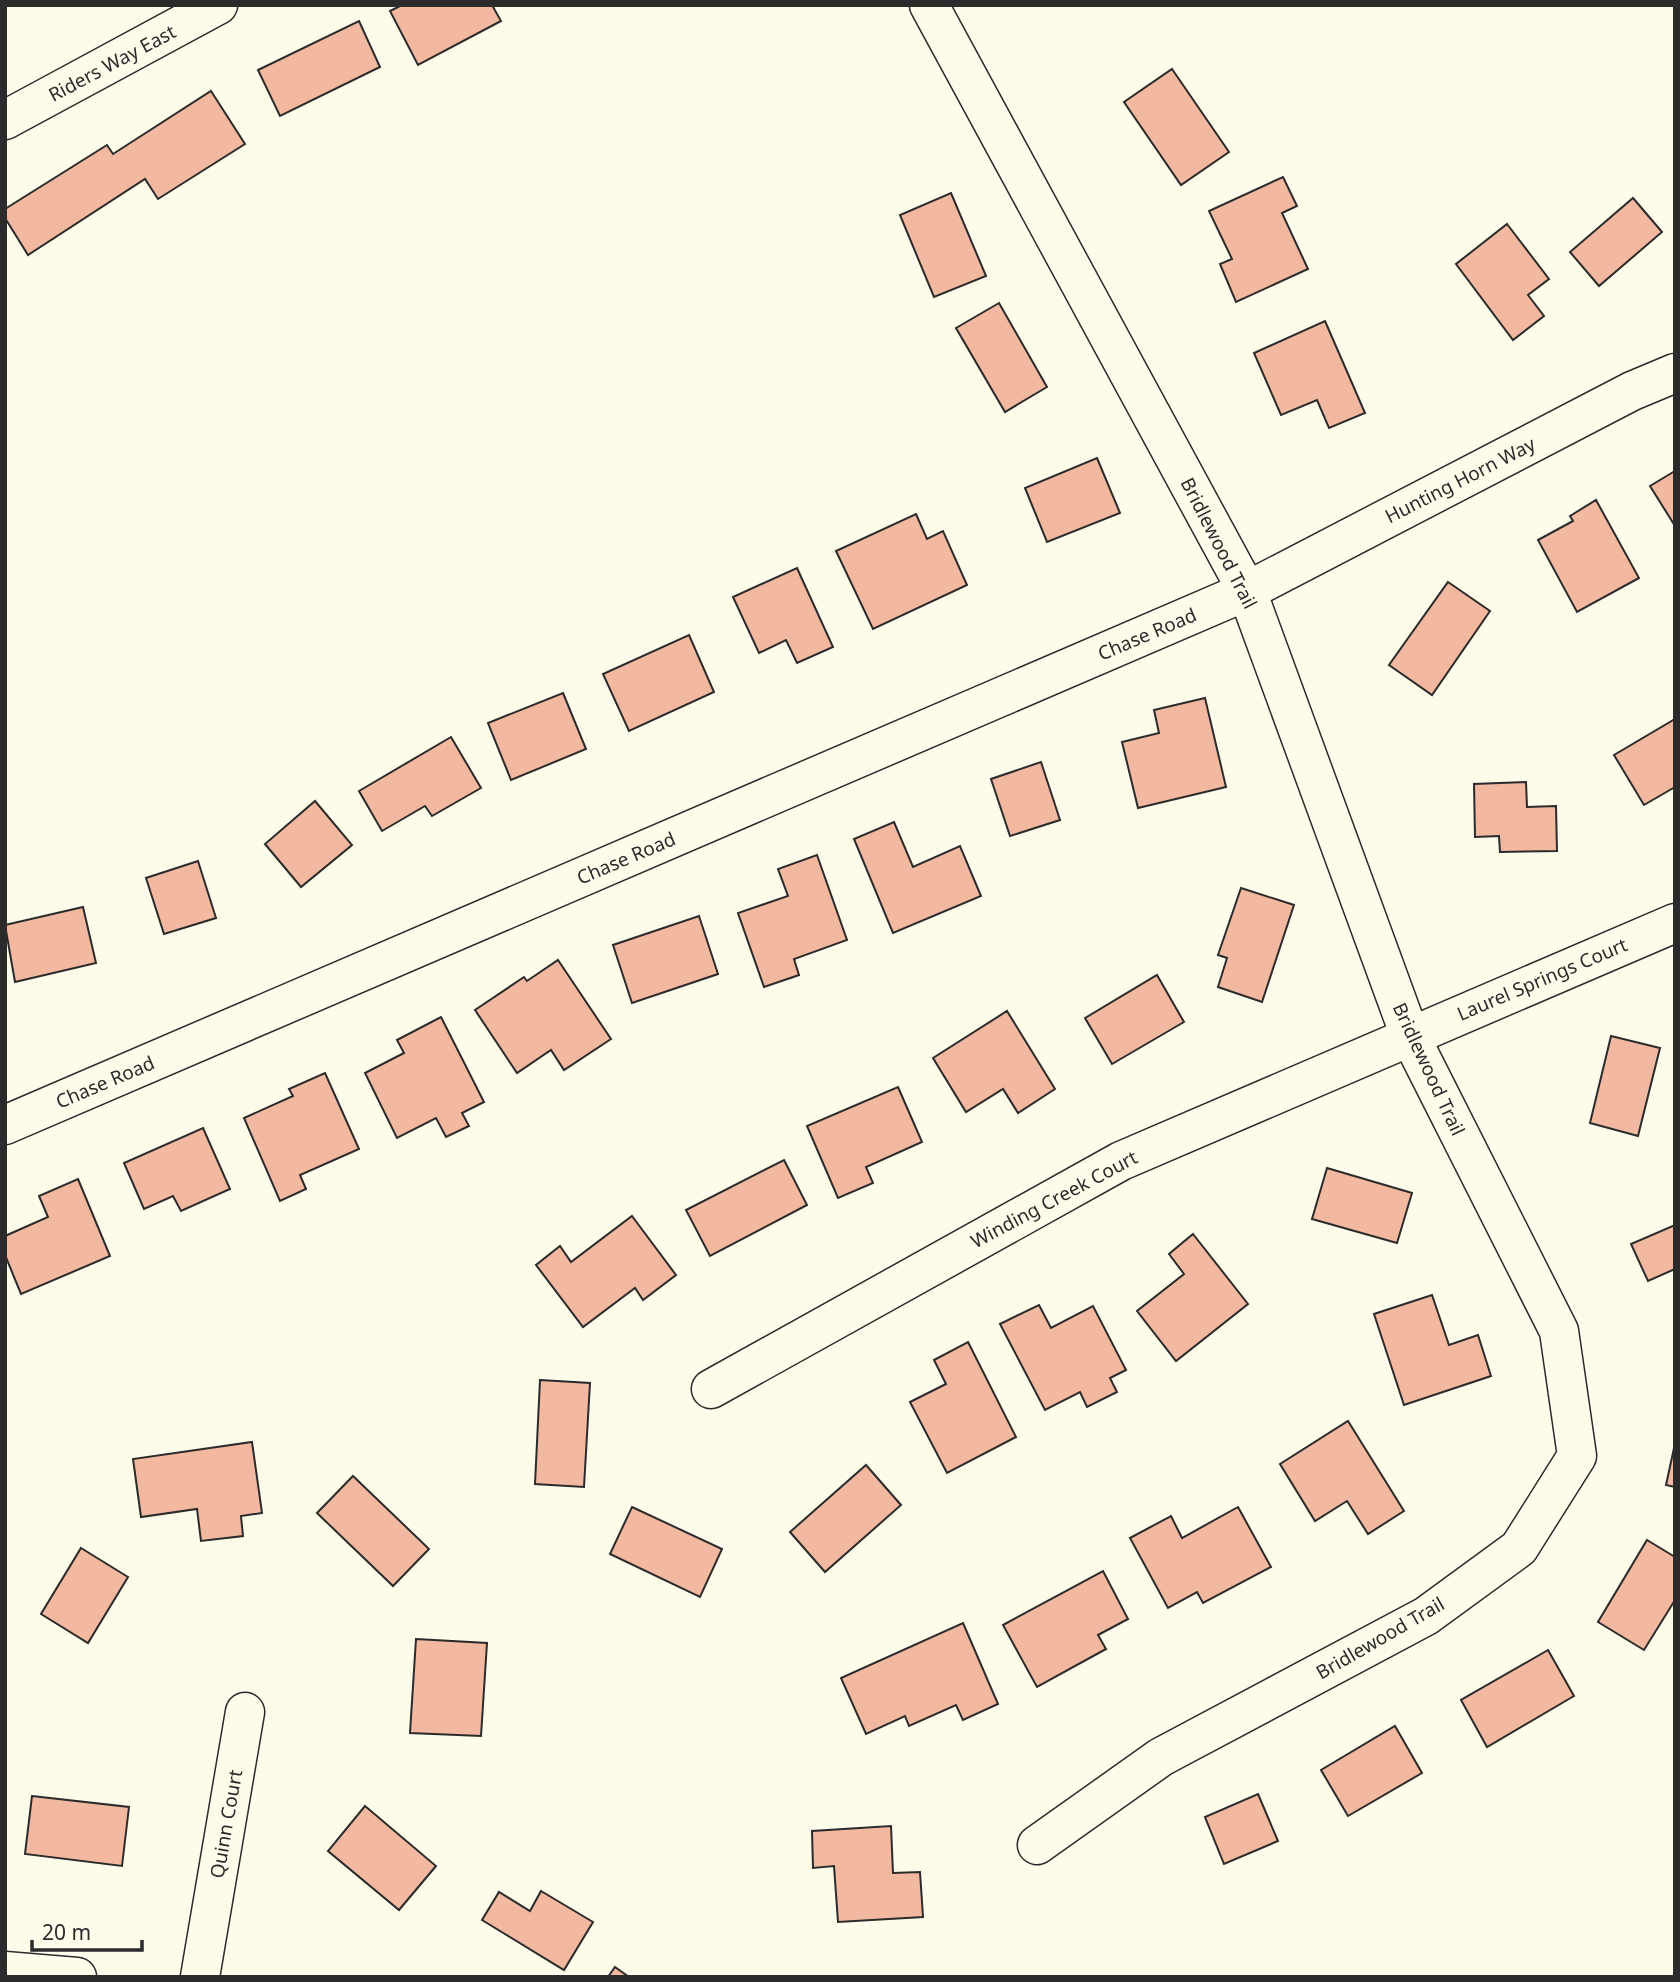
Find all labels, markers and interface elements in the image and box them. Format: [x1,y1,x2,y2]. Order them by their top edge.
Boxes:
street label: Riders Way East [44,18,180,108]
street label: Hunting Horn Way [1380,431,1540,529]
street label: Bridlewood Trail [1175,473,1263,613]
street label: Chase Road [1094,602,1200,666]
street label: Chase Road [573,826,679,890]
street label: Laurel Springs Court [1453,931,1631,1027]
street label: Bridlewood Trail [1387,998,1471,1140]
street label: Chase Road [52,1050,158,1114]
street label: Winding Creek Court [966,1144,1142,1254]
street label: Bridlewood Trail [1311,1591,1449,1685]
street label: Quinn Court [204,1768,248,1880]
scale bar [32,1909,142,1953]
text: 20 m [42,1918,91,1946]

